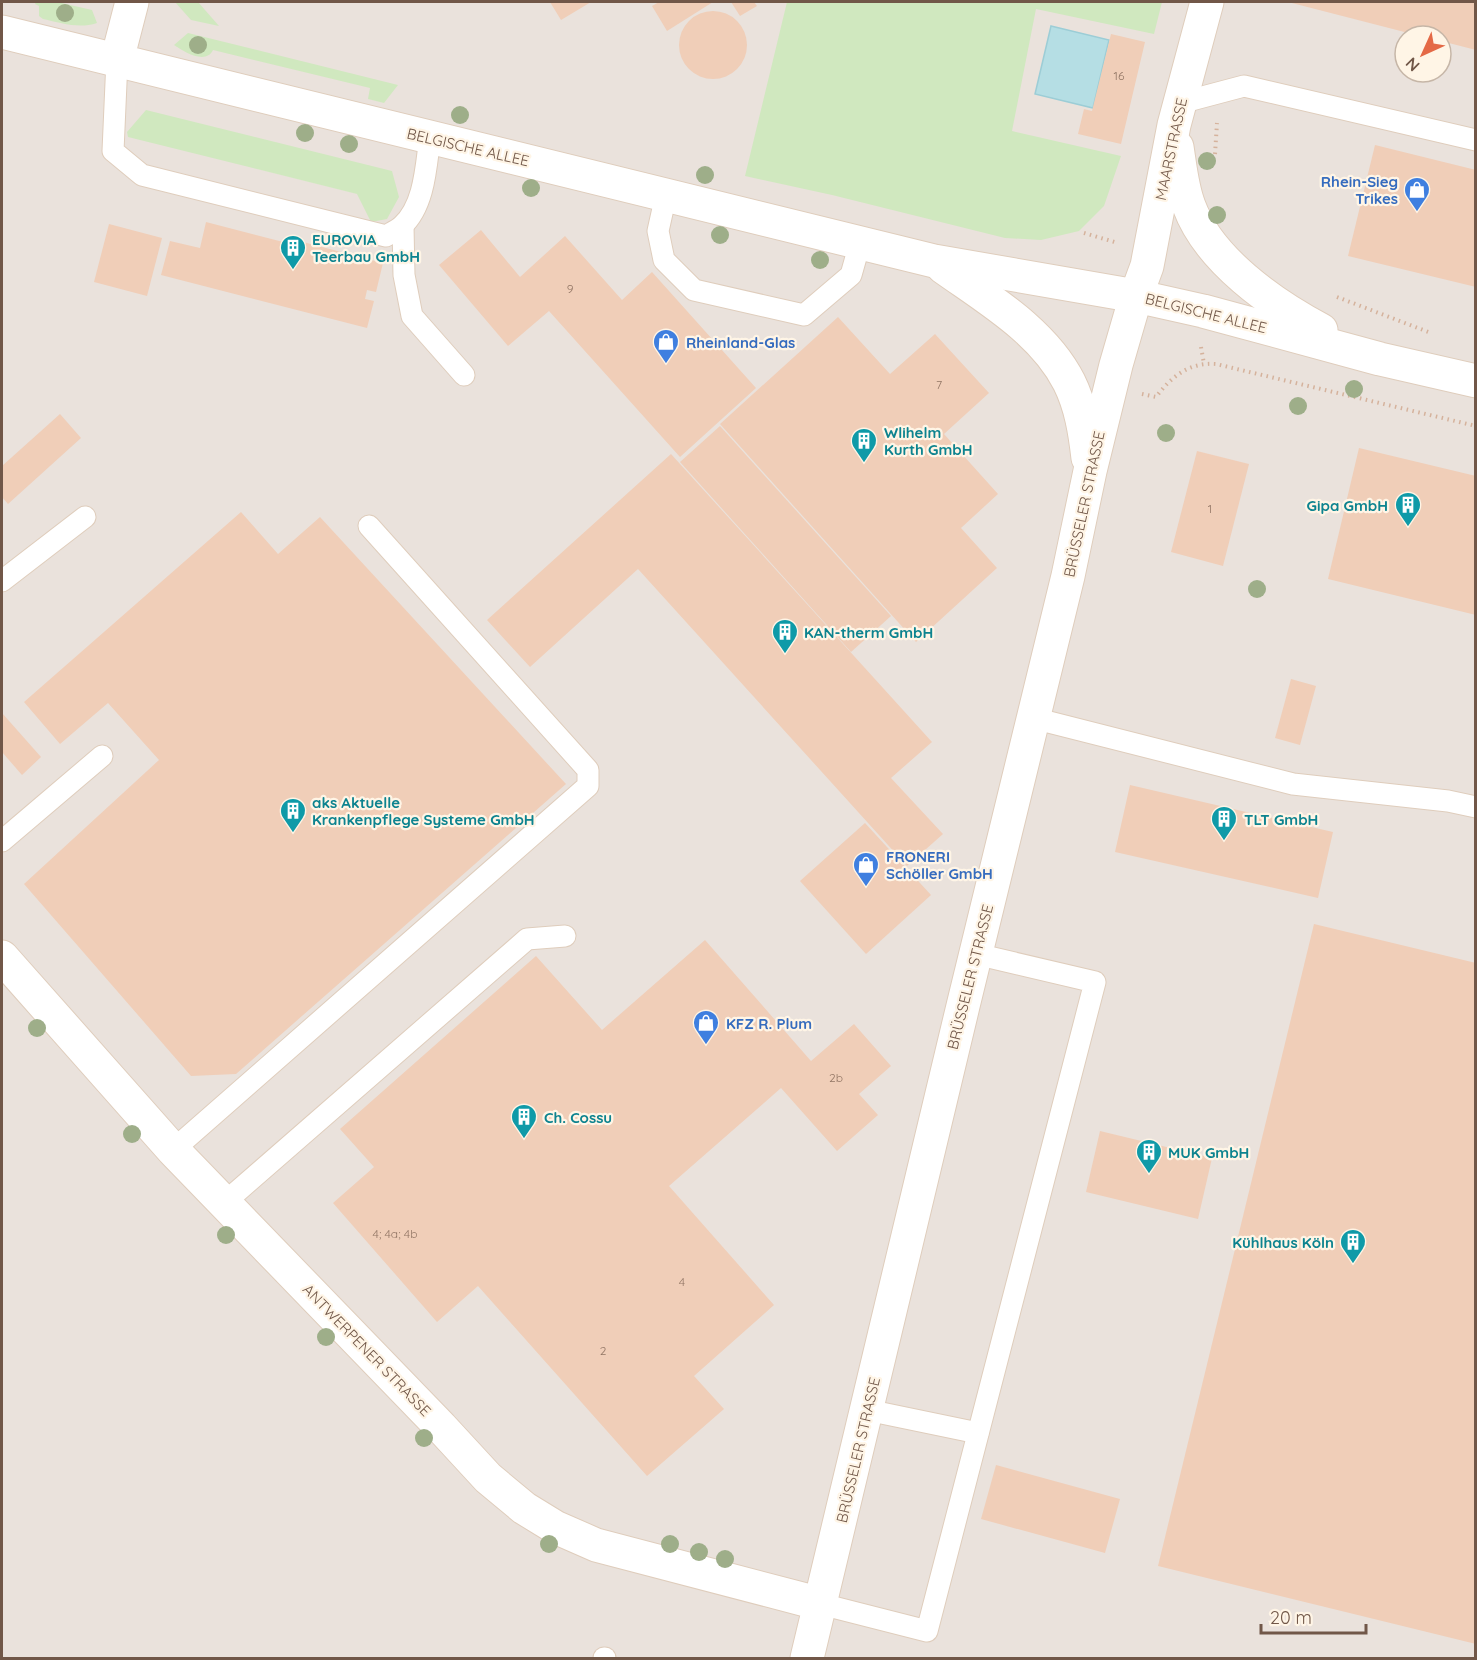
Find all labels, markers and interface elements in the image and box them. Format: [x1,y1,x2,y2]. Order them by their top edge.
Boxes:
north arrow [1393,24,1453,84]
text: N [1401,53,1424,76]
house number: 16 [1114,68,1125,83]
street label: MAARSTRASSE [1151,96,1191,202]
street label: BELGISCHE ALLEE [405,124,531,170]
place label: Rhein-Sieg Trikes [1321,172,1398,208]
shop icon: Rhein-Sieg Trikes [1402,175,1432,213]
place label: EUROVIA Teerbau GmbH [312,230,420,266]
building icon: EUROVIA Teerbau GmbH [278,233,308,271]
house number: 9 [567,281,574,296]
street label: BELGISCHE ALLEE [1143,289,1269,337]
shop icon: Rheinland-Glas [651,327,681,365]
place label: Rheinland-Glas [686,333,795,352]
house number: 7 [936,377,942,392]
place label: Wlihelm Kurth GmbH [884,423,973,459]
building icon: Wlihelm Kurth GmbH [849,426,879,464]
street label: BRÜSSELER STRASSE [1059,429,1109,579]
building icon: Gipa GmbH [1393,490,1423,528]
place label: Gipa GmbH [1307,496,1388,515]
house number: 1 [1208,501,1212,516]
building icon: KAN-therm GmbH [770,617,800,655]
place label: KAN-therm GmbH [804,623,933,642]
place label: aks Aktuelle Krankenpflege Systeme GmbH [312,793,535,829]
building icon: aks Aktuelle Krankenpflege Systeme GmbH [278,796,308,834]
building icon: TLT GmbH [1209,804,1239,842]
place label: TLT GmbH [1244,810,1318,829]
place label: FRONERI Schöller GmbH [886,847,993,883]
shop icon: FRONERI Schöller GmbH [851,850,881,888]
street label: BRÜSSELER STRASSE [943,902,997,1052]
shop icon: KFZ R. Plum [691,1008,721,1046]
place label: KFZ R. Plum [726,1014,812,1033]
house number: 2b [829,1070,843,1085]
building icon: Ch. Cossu [509,1102,539,1140]
place label: Ch. Cossu [544,1108,612,1127]
building icon: MUK GmbH [1134,1137,1164,1175]
place label: MUK GmbH [1168,1143,1249,1162]
house number: 4; 4a; 4b [373,1226,417,1241]
building icon: Kühlhaus Köln [1338,1227,1368,1265]
place label: Kühlhaus Köln [1232,1233,1334,1252]
house number: 4 [679,1274,685,1289]
street label: ANTWERPENER STRASSE [299,1280,435,1420]
house number: 2 [600,1343,607,1358]
street label: BRÜSSELER STRASSE [832,1375,884,1525]
scale bar [1261,1597,1366,1635]
text: 20 m [1270,1606,1312,1629]

